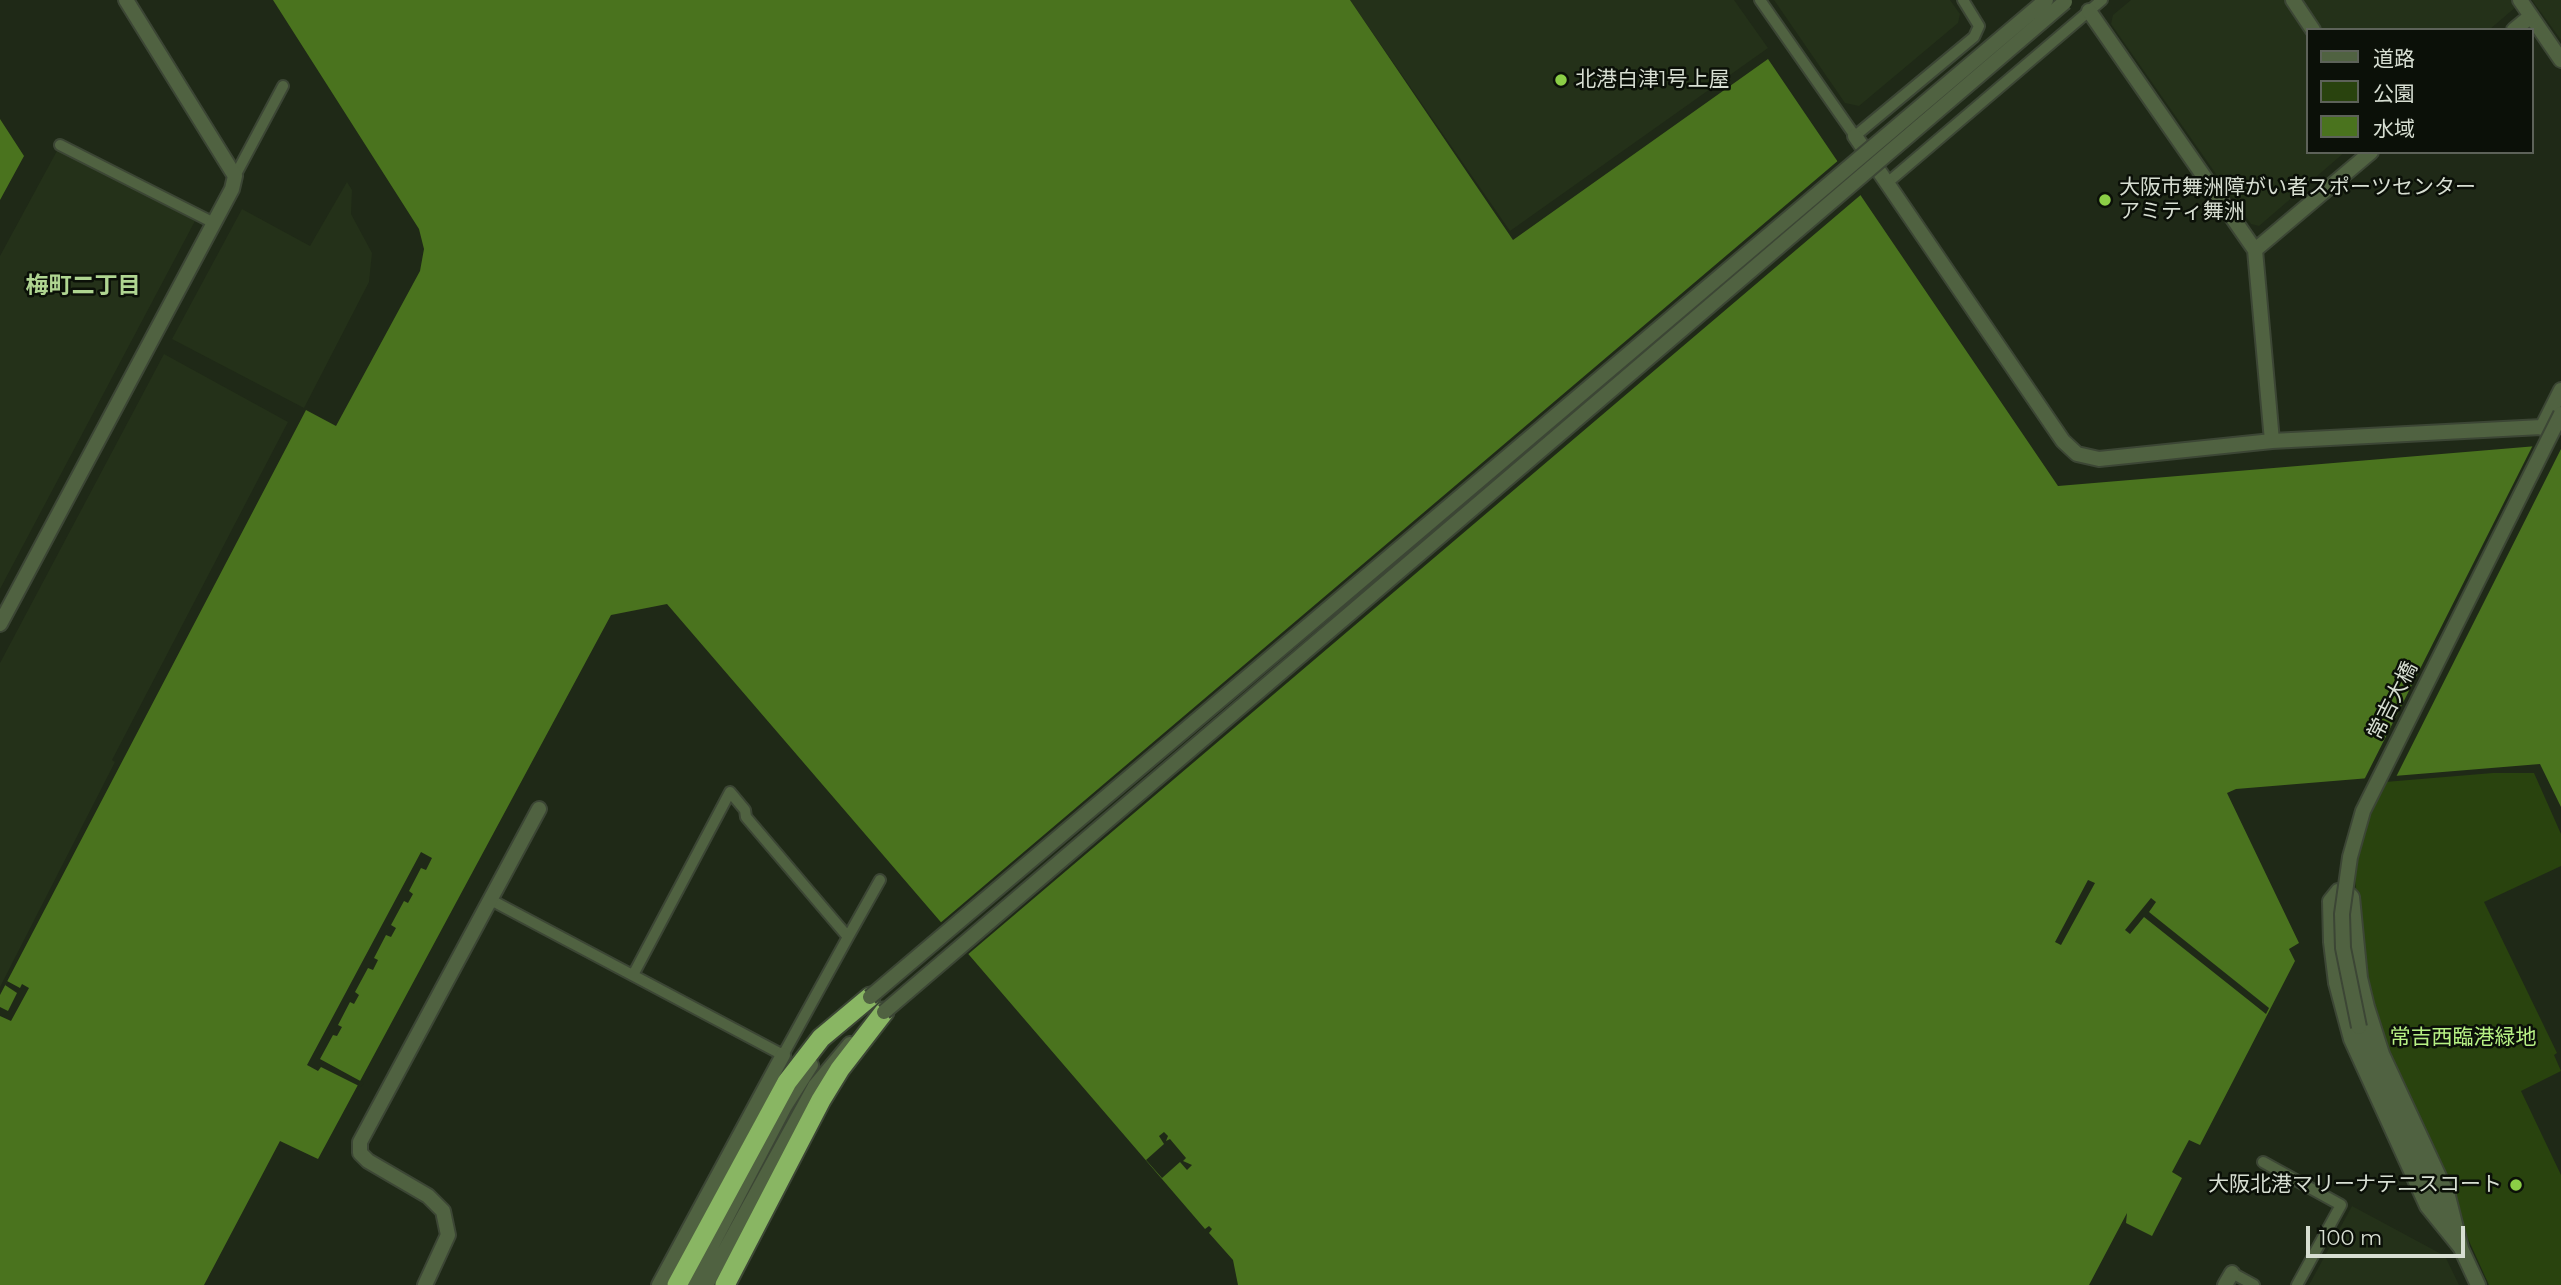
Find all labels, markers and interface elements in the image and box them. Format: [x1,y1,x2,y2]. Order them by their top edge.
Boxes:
legend [2306,28,2533,154]
text: 道路 [2373,46,2415,71]
place label: 北港白津1号上屋 [1575,67,1730,93]
marker: 北港白津1号上屋 [1553,72,1569,88]
text: 公園 [2373,81,2415,106]
text: 水域 [2373,116,2415,141]
place label: 大阪市舞洲障がい者スポーツセンター アミティ舞洲 [2119,175,2476,225]
marker: 大阪市舞洲障がい者スポーツセンター アミティ舞洲 [2097,192,2113,208]
district label: 梅町二丁目 [26,272,140,300]
street label: 常吉大橋 [2363,658,2423,744]
park label: 常吉西臨港緑地 [2390,1025,2536,1051]
place label: 大阪北港マリーナテニスコート [2208,1172,2502,1198]
marker: 大阪北港マリーナテニスコート [2508,1177,2524,1193]
scale bar [2309,1212,2468,1256]
text: 100 m [2319,1225,2382,1250]

